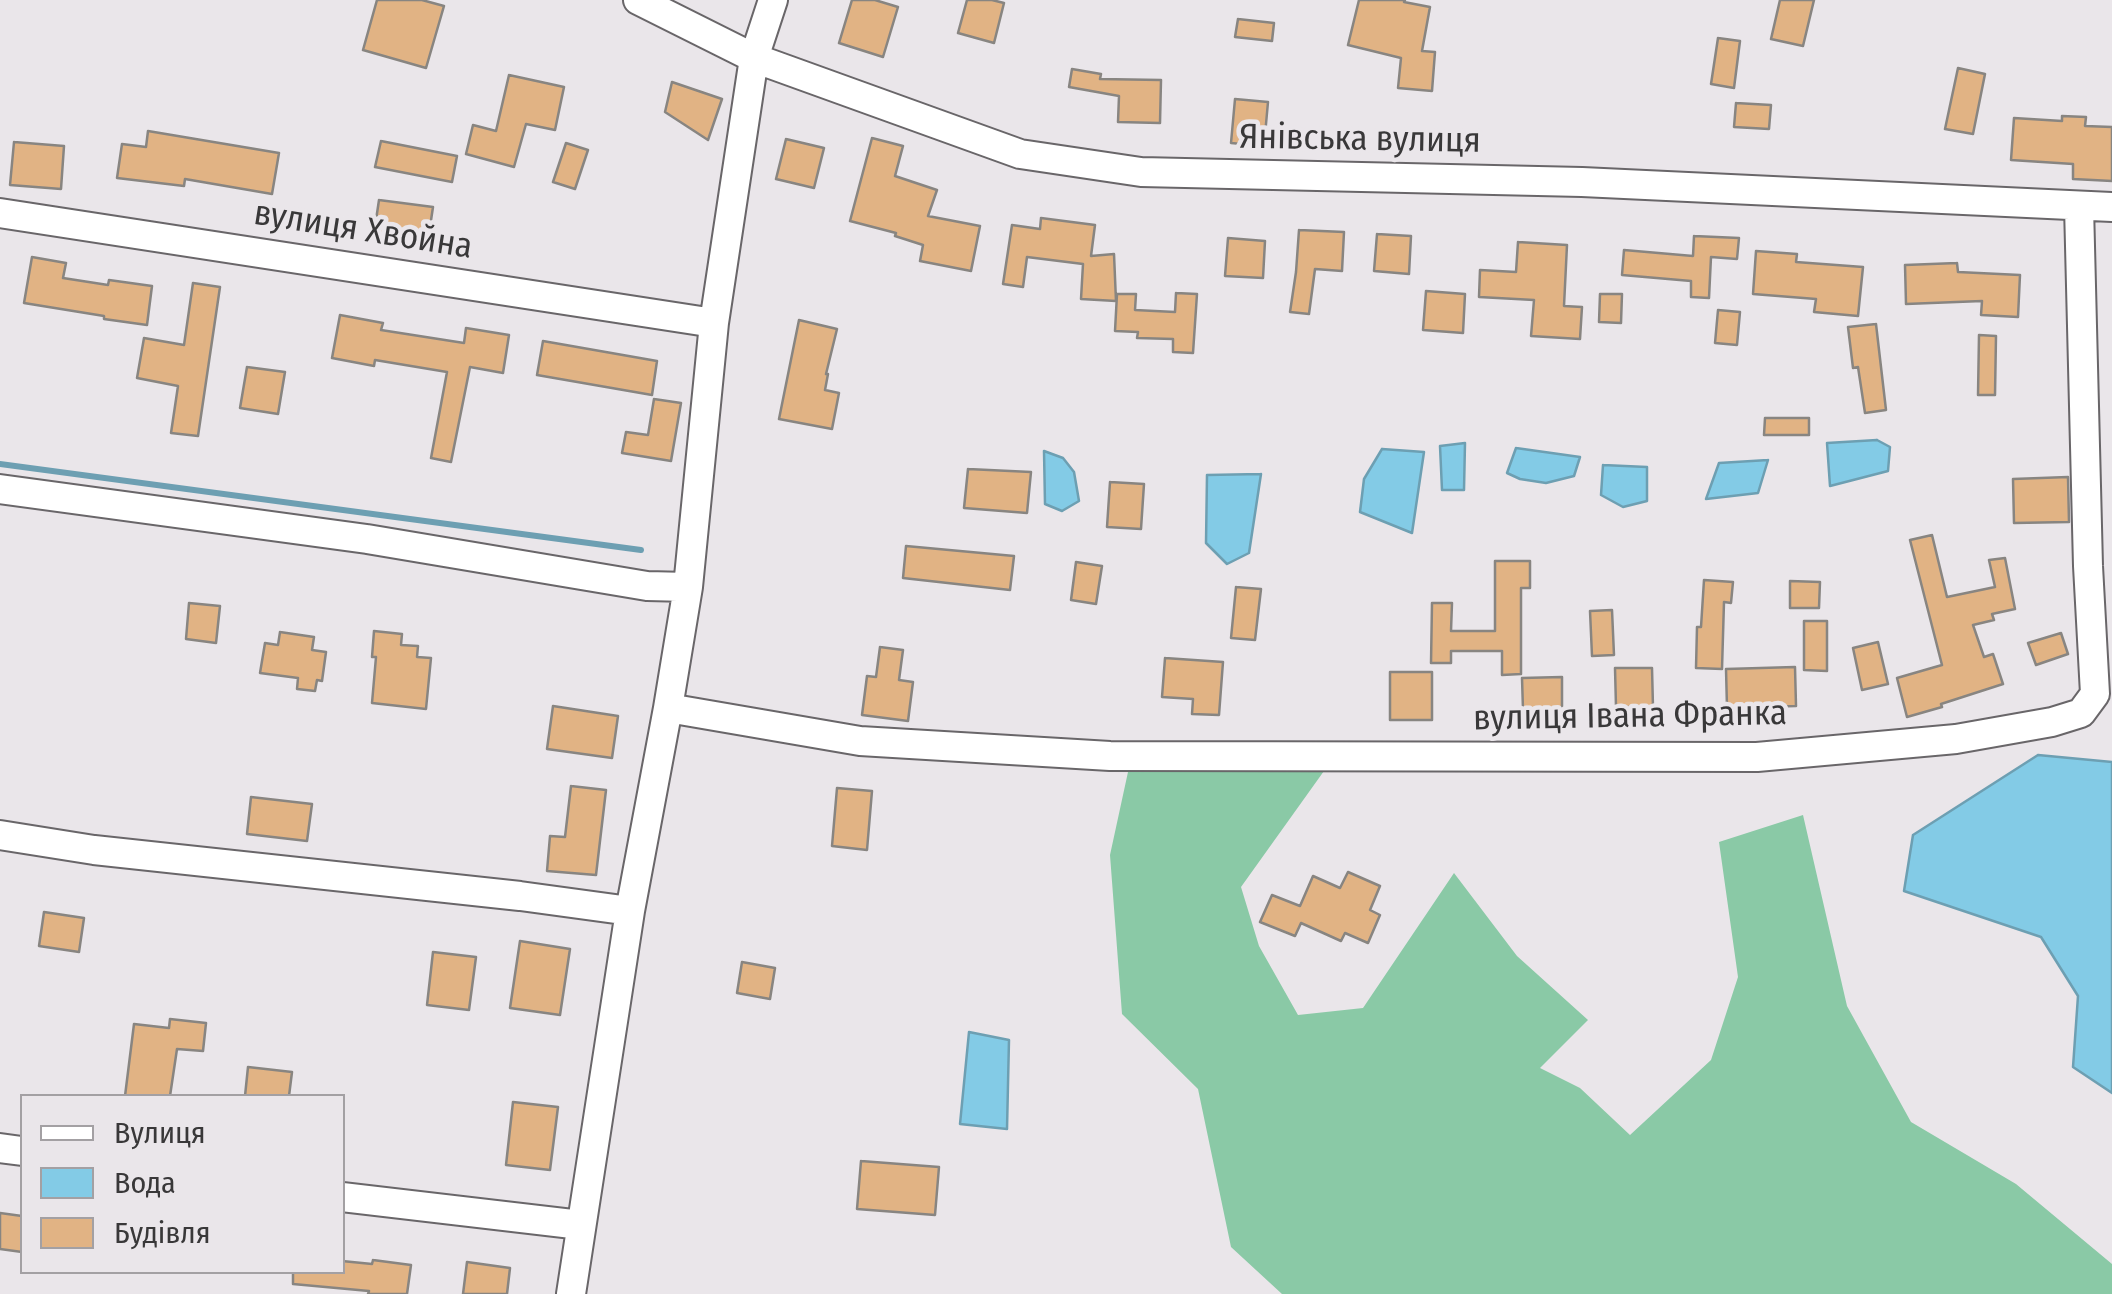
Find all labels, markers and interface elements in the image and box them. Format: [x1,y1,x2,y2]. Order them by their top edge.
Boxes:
street label: Янівська вулиця [1239,117,1481,163]
street label: вулиця Хвойна [251,193,475,269]
street label: вулиця Івана Франка [1473,693,1787,741]
legend [20,1094,345,1274]
text: Вулиця [114,1115,206,1151]
text: Вода [114,1165,176,1201]
text: Будівля [114,1215,211,1251]

